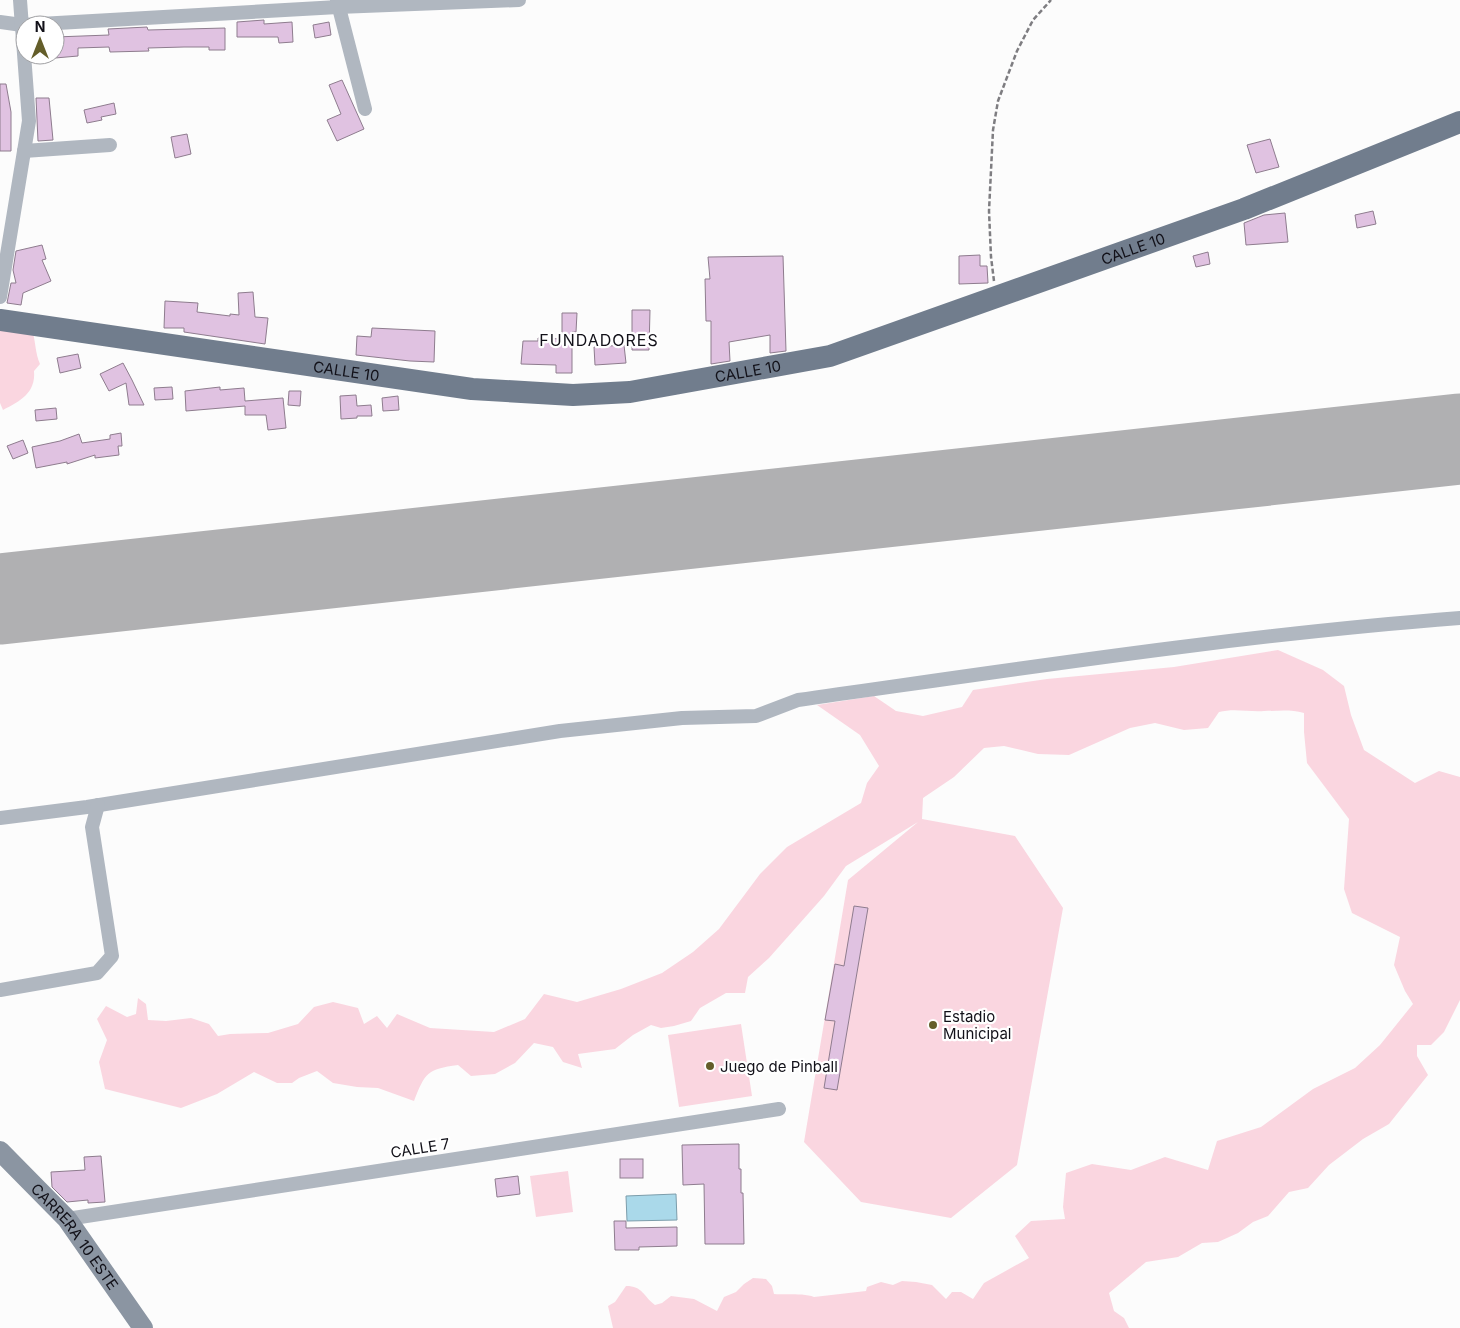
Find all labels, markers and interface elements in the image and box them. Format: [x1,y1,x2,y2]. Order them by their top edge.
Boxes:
north arrow [15,15,65,65]
text: N [35,18,45,35]
street label: CALLE 10 [1098,228,1168,269]
district label: FUNDADORES [539,330,659,350]
street label: CALLE 10 [312,356,381,385]
street label: CALLE 10 [713,356,782,386]
place label: Estadio Municipal [943,1007,1012,1043]
marker: Estadio Municipal [927,1019,939,1031]
place label: Juego de Pinball [720,1057,838,1076]
marker: Juego de Pinball [704,1060,716,1072]
street label: CALLE 7 [389,1134,451,1162]
street label: CARRERA 10 ESTE [27,1179,123,1293]

